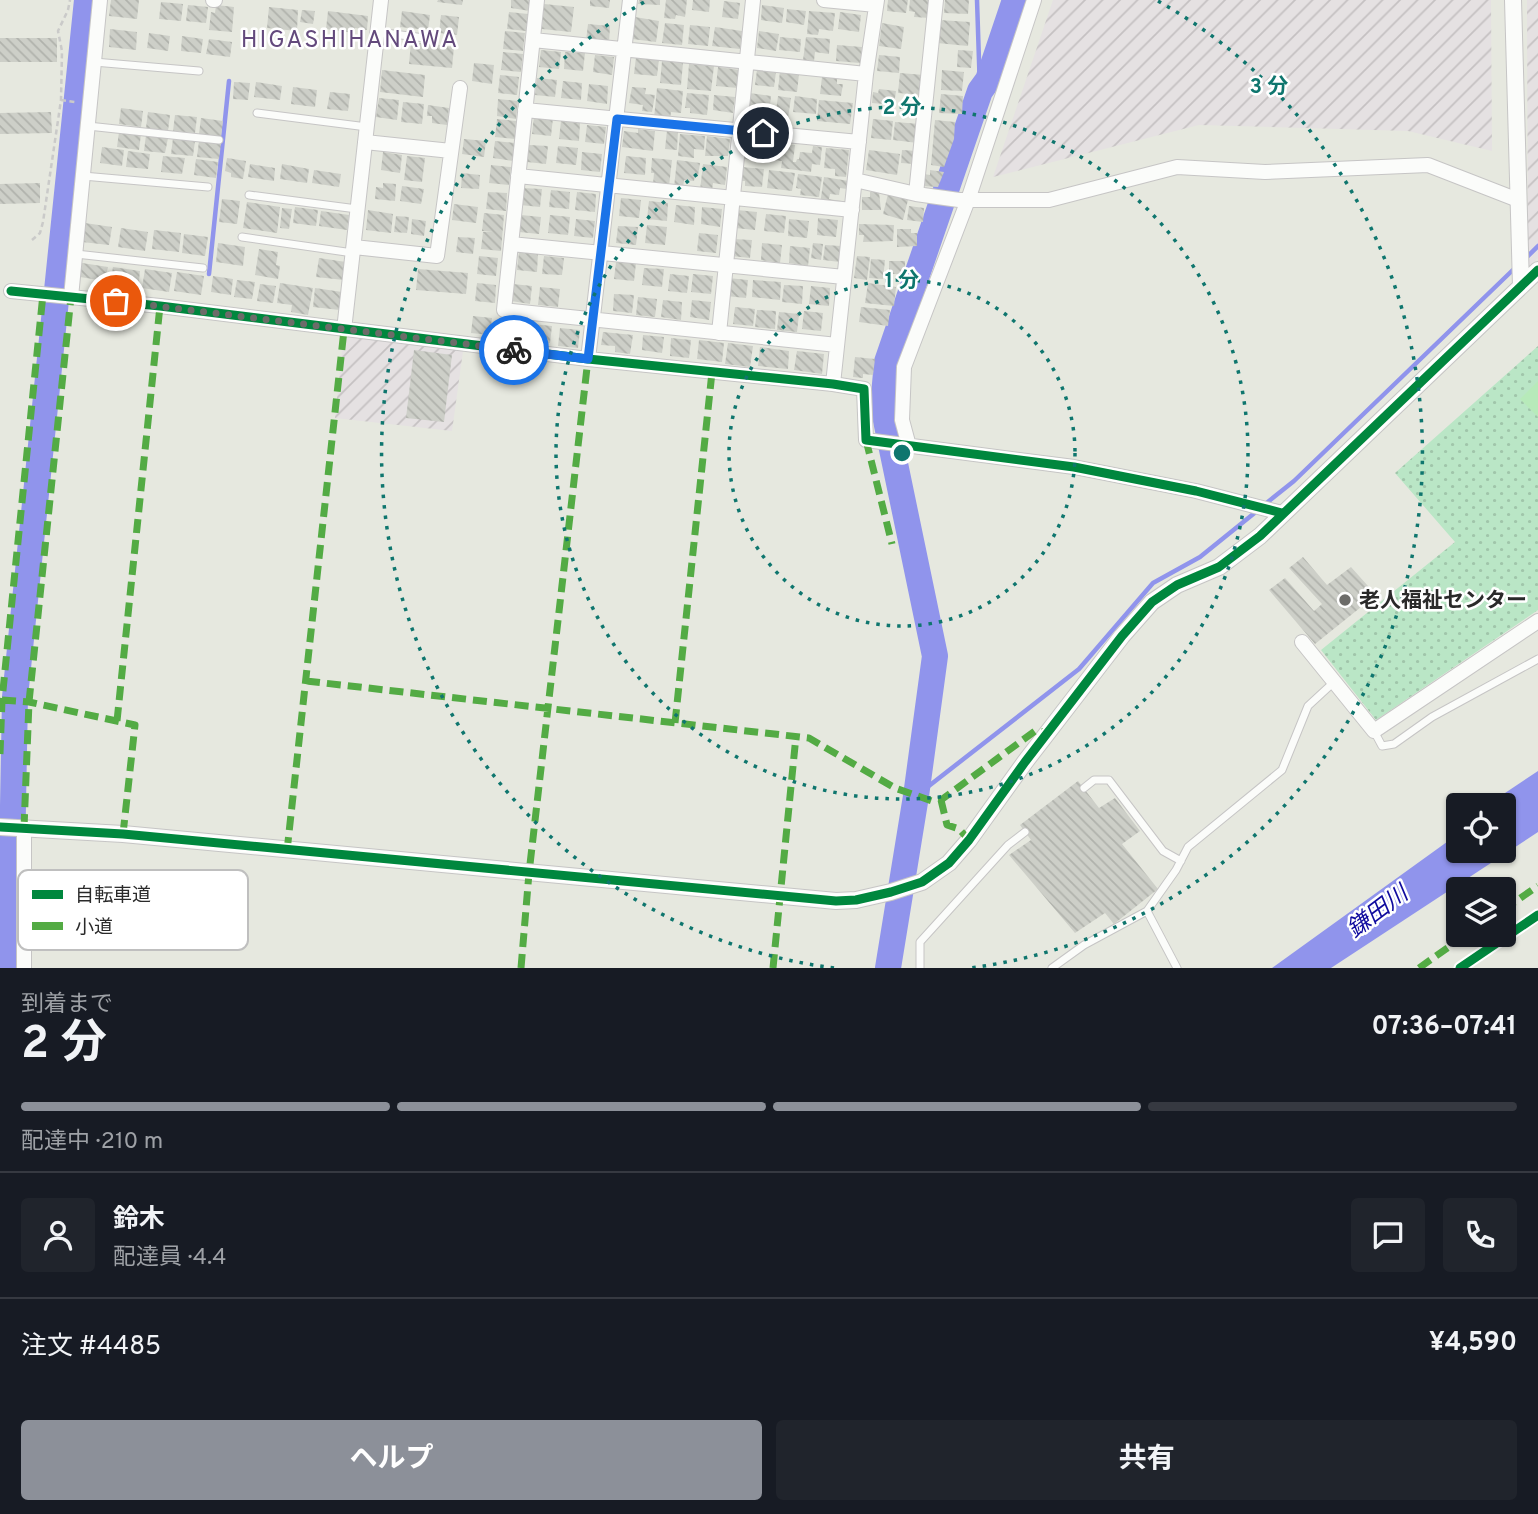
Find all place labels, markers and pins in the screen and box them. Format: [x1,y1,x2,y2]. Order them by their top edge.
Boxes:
pin [733,103,793,163]
pin [86,271,146,331]
centre of rings [890,441,914,465]
place label: 老人福祉センター [1359,588,1527,615]
marker: 老人福祉センター [1337,592,1353,608]

